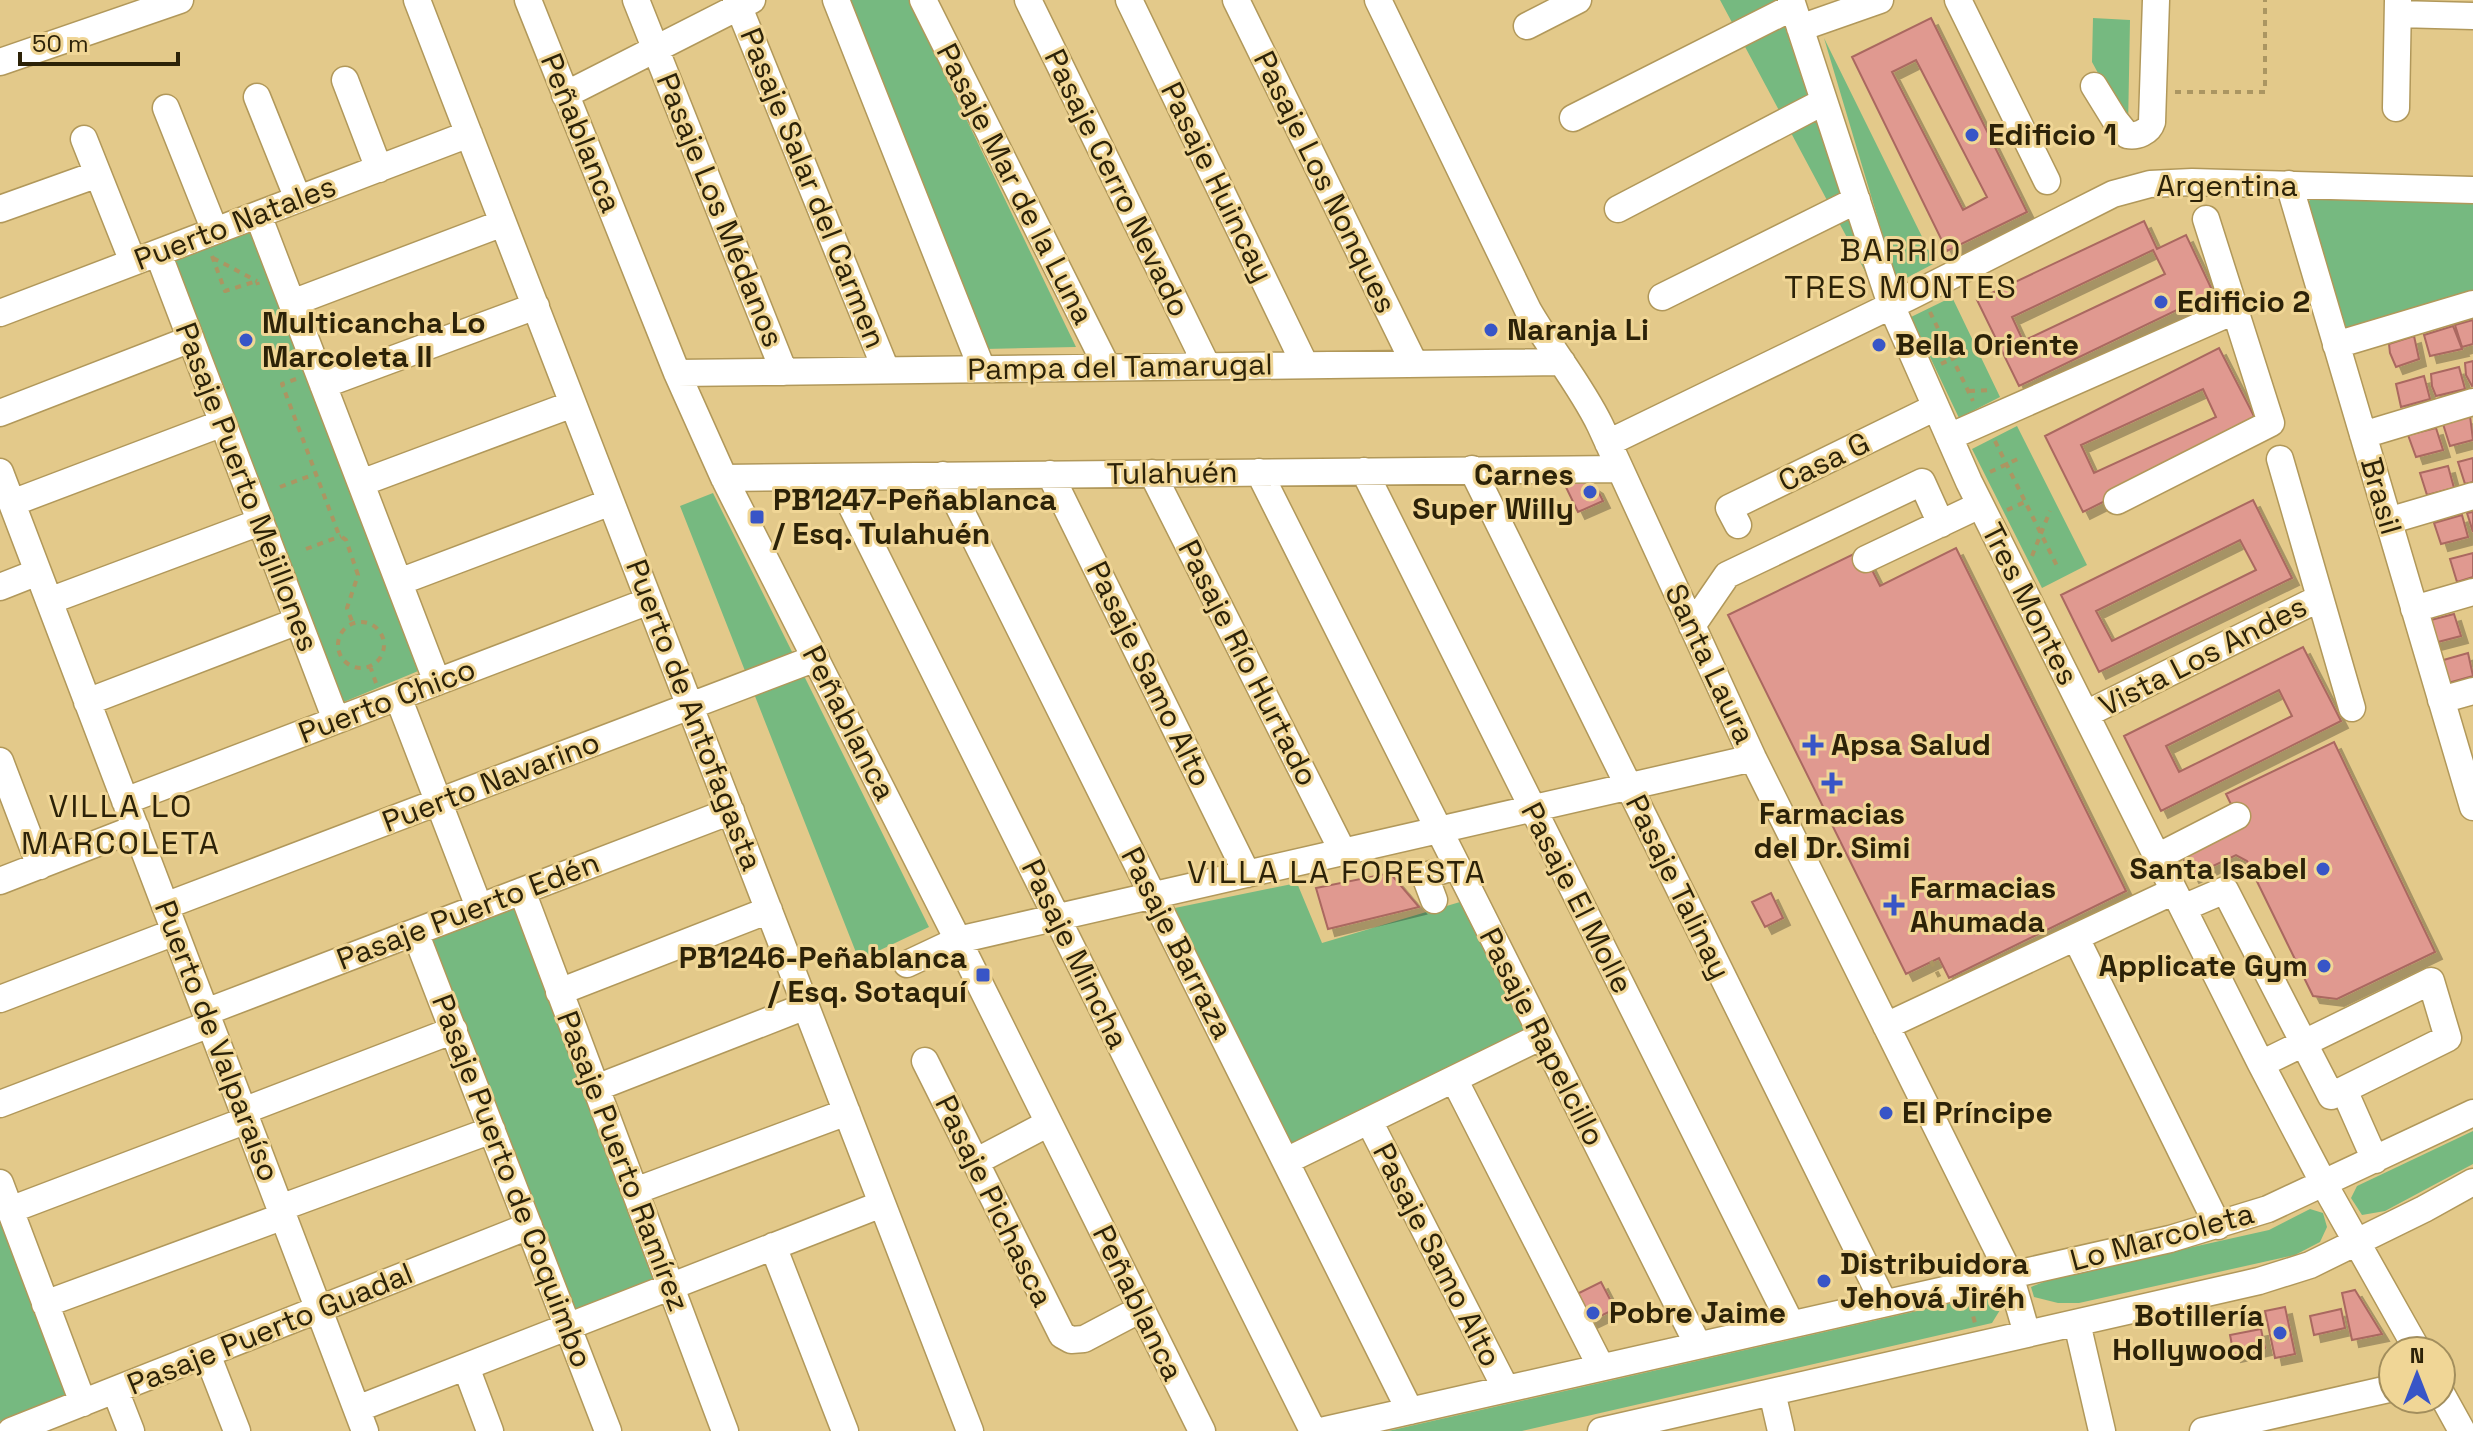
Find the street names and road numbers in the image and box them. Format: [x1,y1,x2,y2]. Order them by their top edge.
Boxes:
street label: Pasaje Salar del Carmen [731,22,896,354]
street label: Pasaje Mar de la Luna [928,37,1103,331]
street label: Pasaje Cerro Nevado [1036,42,1199,323]
street label: Pasaje Los Nonques [1245,44,1406,319]
street label: Peñablanca [532,47,631,218]
street label: Pasaje Los Médanos [648,67,793,352]
street label: Pasaje Huincay [1152,75,1283,288]
street label: Puerto Natales [128,166,341,279]
street label: Argentina [2156,166,2298,205]
street label: Pasaje Puerto Mejillones [167,317,328,657]
street label: Pampa del Tamarugal [967,344,1273,389]
street label: Casa G [1772,423,1876,500]
street label: Tulahuén [1106,452,1238,493]
street label: Brasil [2352,453,2411,539]
street label: Tres Montes [1973,516,2088,691]
street label: Pasaje Río Hurtado [1170,533,1327,792]
street label: Puerto de Antofagasta [617,554,772,876]
street label: Pasaje Samo Alto [1078,555,1221,793]
street label: Santa Laura [1656,578,1764,750]
street label: Vista Los Andes [2092,586,2313,725]
street label: Peñablanca [794,639,905,807]
street label: Puerto Chico [293,649,481,752]
street label: Puerto Navarino [377,722,605,841]
street label: Pasaje Talinay [1617,788,1740,985]
street label: Pasaje El Molle [1513,796,1642,1000]
street label: Pasaje Barraza [1112,840,1242,1045]
street label: Pasaje Puerto Edén [331,843,605,979]
street label: Pasaje Mincha [1013,853,1138,1055]
street label: Puerto de Valparaíso [146,895,289,1187]
street label: Pasaje Rapelcillo [1471,921,1614,1152]
street label: Pasaje Puerto de Coquimbo [423,989,602,1373]
street label: Pasaje Puerto Ramírez [548,1005,699,1317]
street label: Pasaje Pichasca [926,1089,1062,1313]
street label: Pasaje Samo Alto [1364,1136,1511,1373]
street label: Lo Marcoleta [2066,1193,2258,1280]
street label: Peñablanca [1084,1219,1193,1387]
street label: Pasaje Puerto Guadal [121,1253,418,1404]

